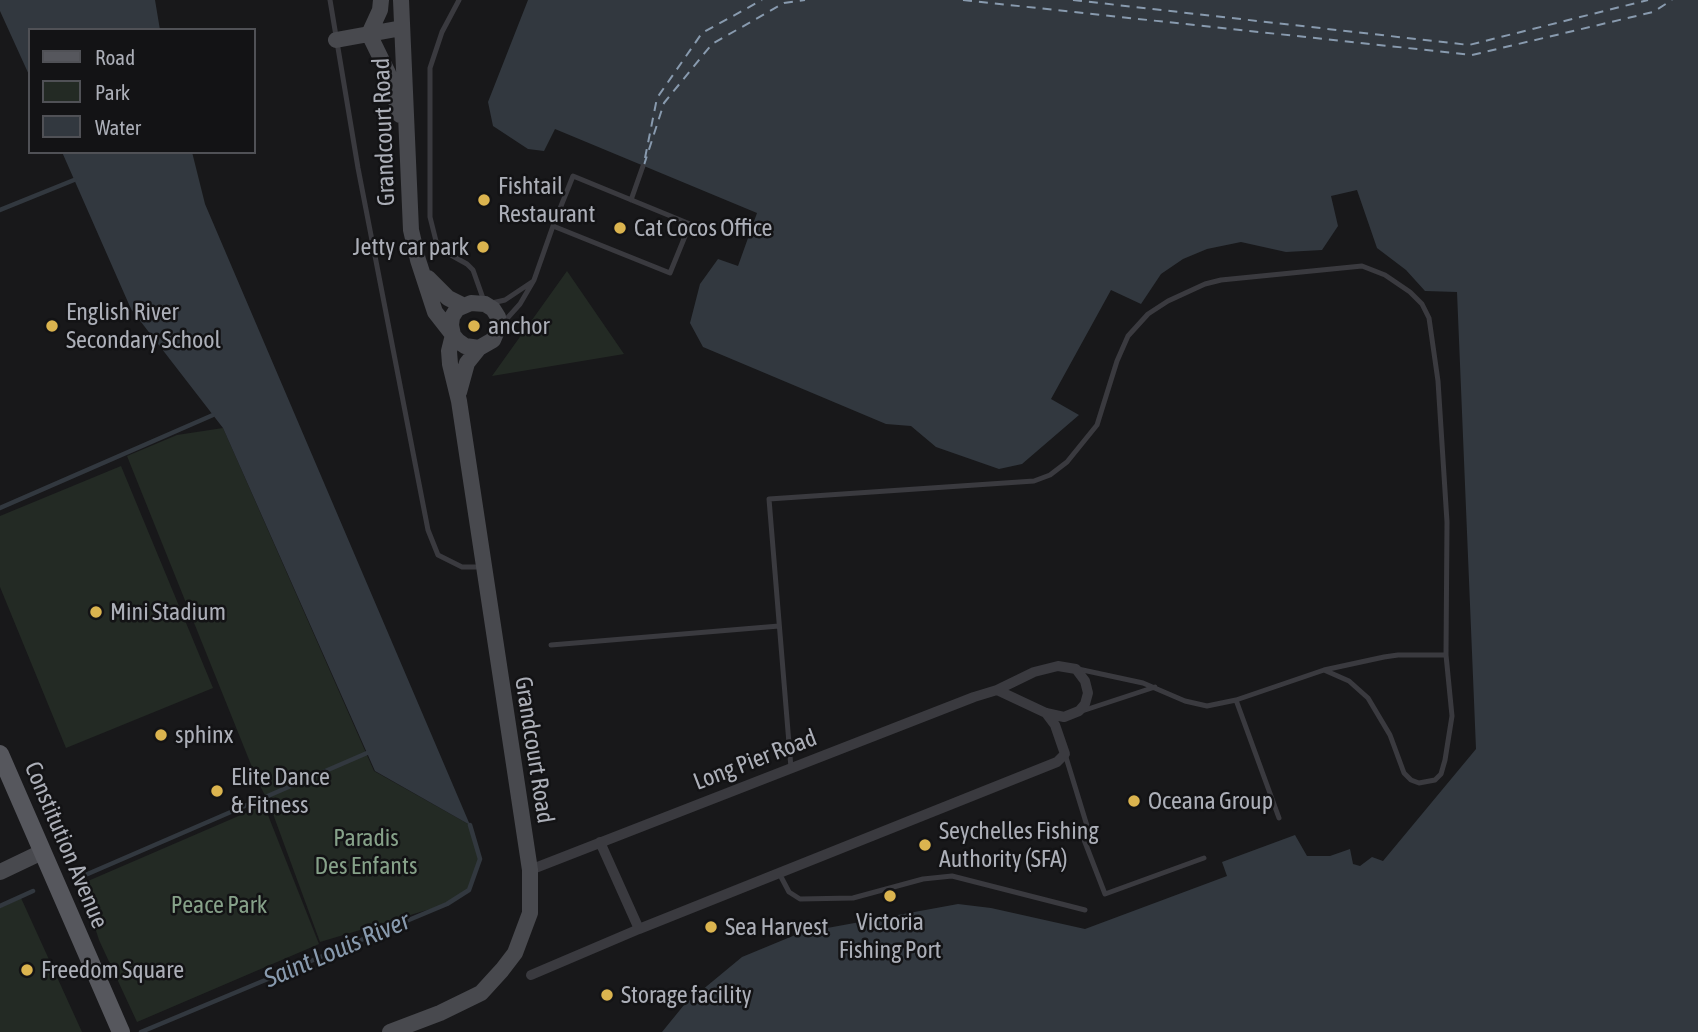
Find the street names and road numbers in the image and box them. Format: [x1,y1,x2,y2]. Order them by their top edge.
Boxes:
street label: Grandcourt Road [367,57,401,207]
street label: Grandcourt Road [508,675,560,825]
street label: Long Pier Road [689,723,821,797]
street label: Constitution Avenue [18,757,114,933]

